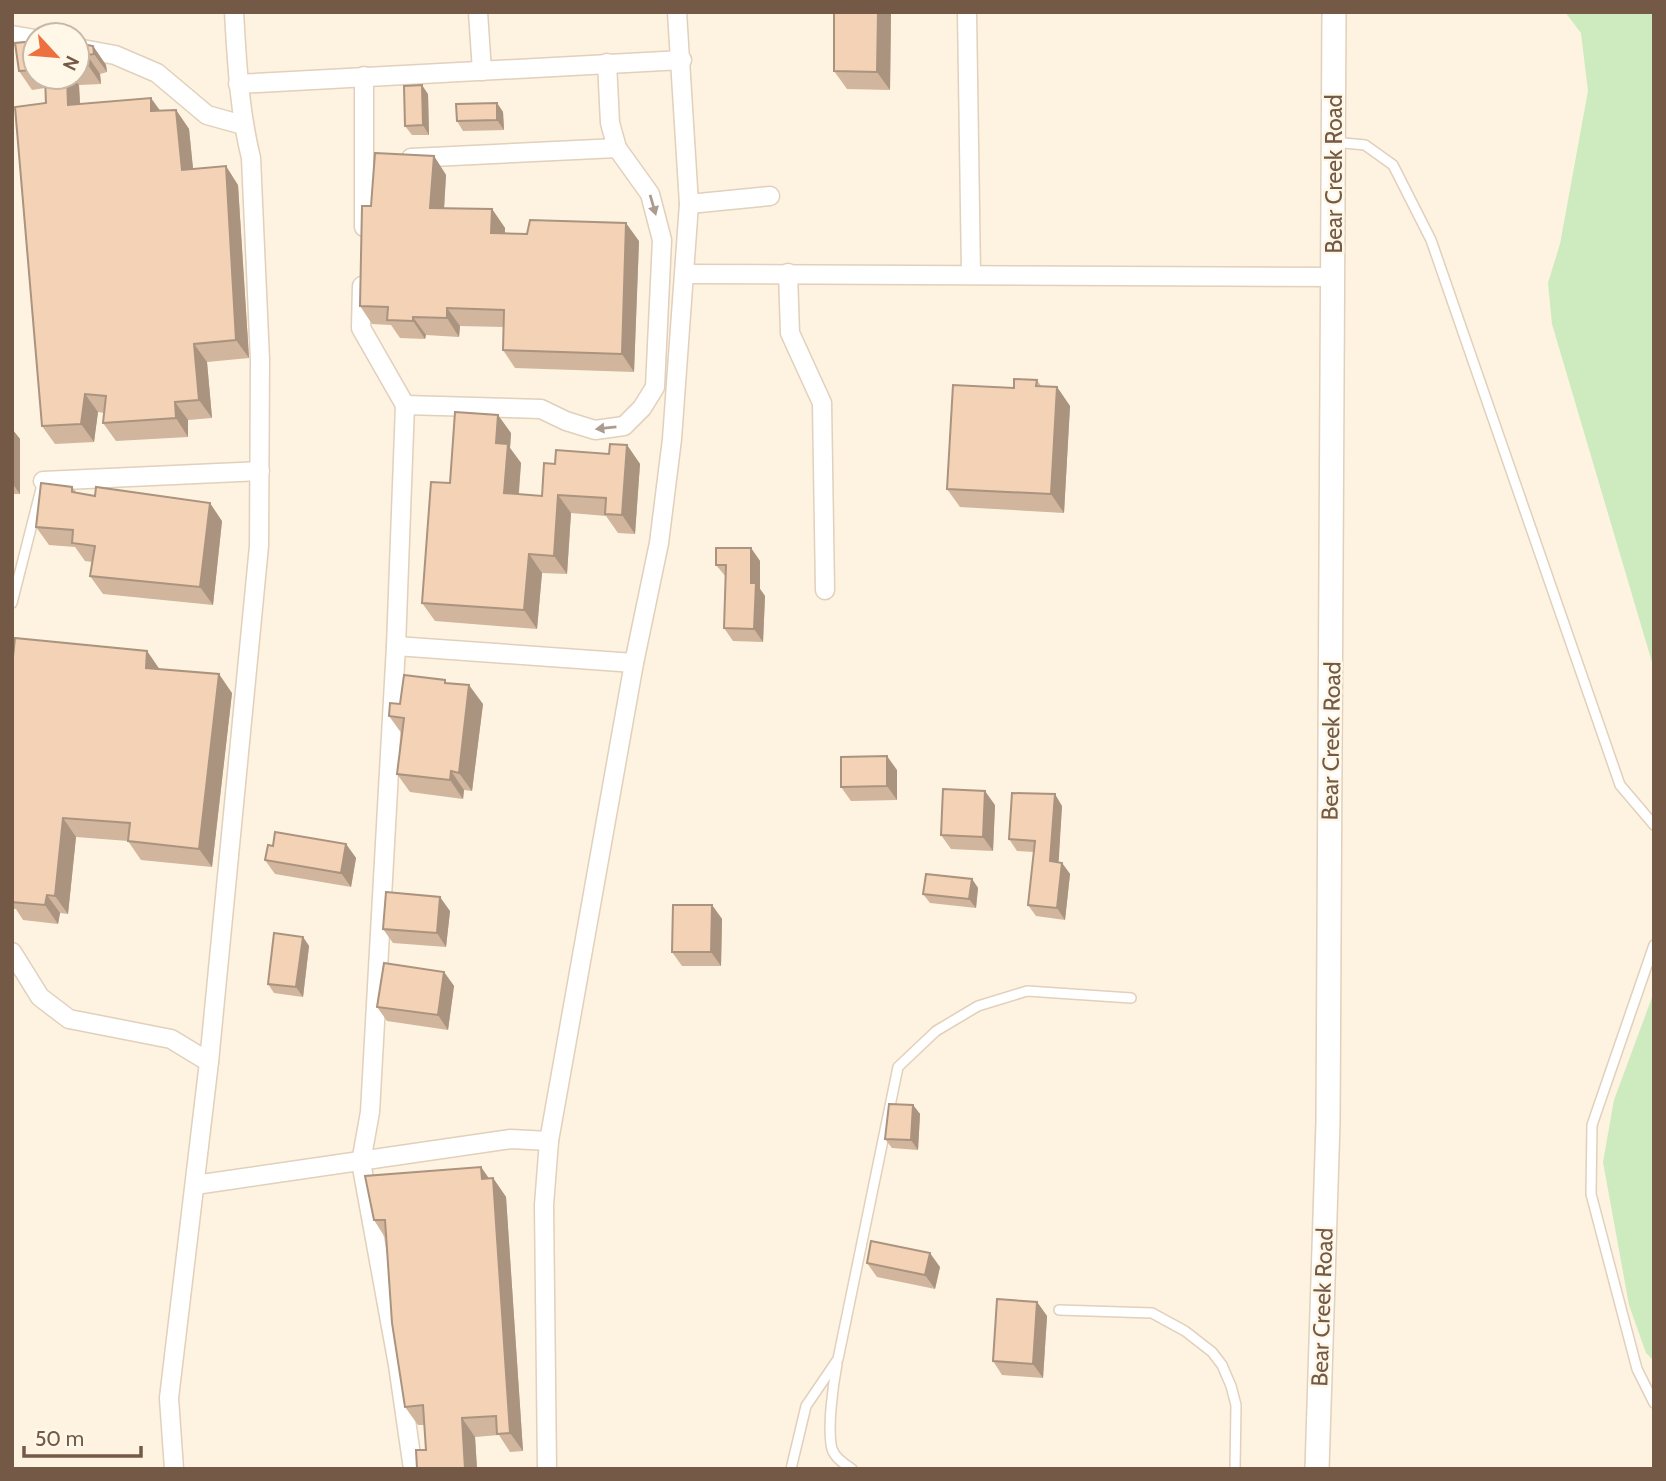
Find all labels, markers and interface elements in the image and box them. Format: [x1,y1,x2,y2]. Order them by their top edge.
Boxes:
north arrow [21,21,91,91]
text: N [58,52,84,74]
street label: Bear Creek Road [1320,95,1348,253]
one-way arrow [648,195,658,216]
one-way arrow [595,423,617,434]
street label: Bear Creek Road [1316,661,1346,821]
street label: Bear Creek Road [1305,1227,1339,1387]
scale bar [24,1414,142,1458]
text: 50 m [35,1426,84,1451]

